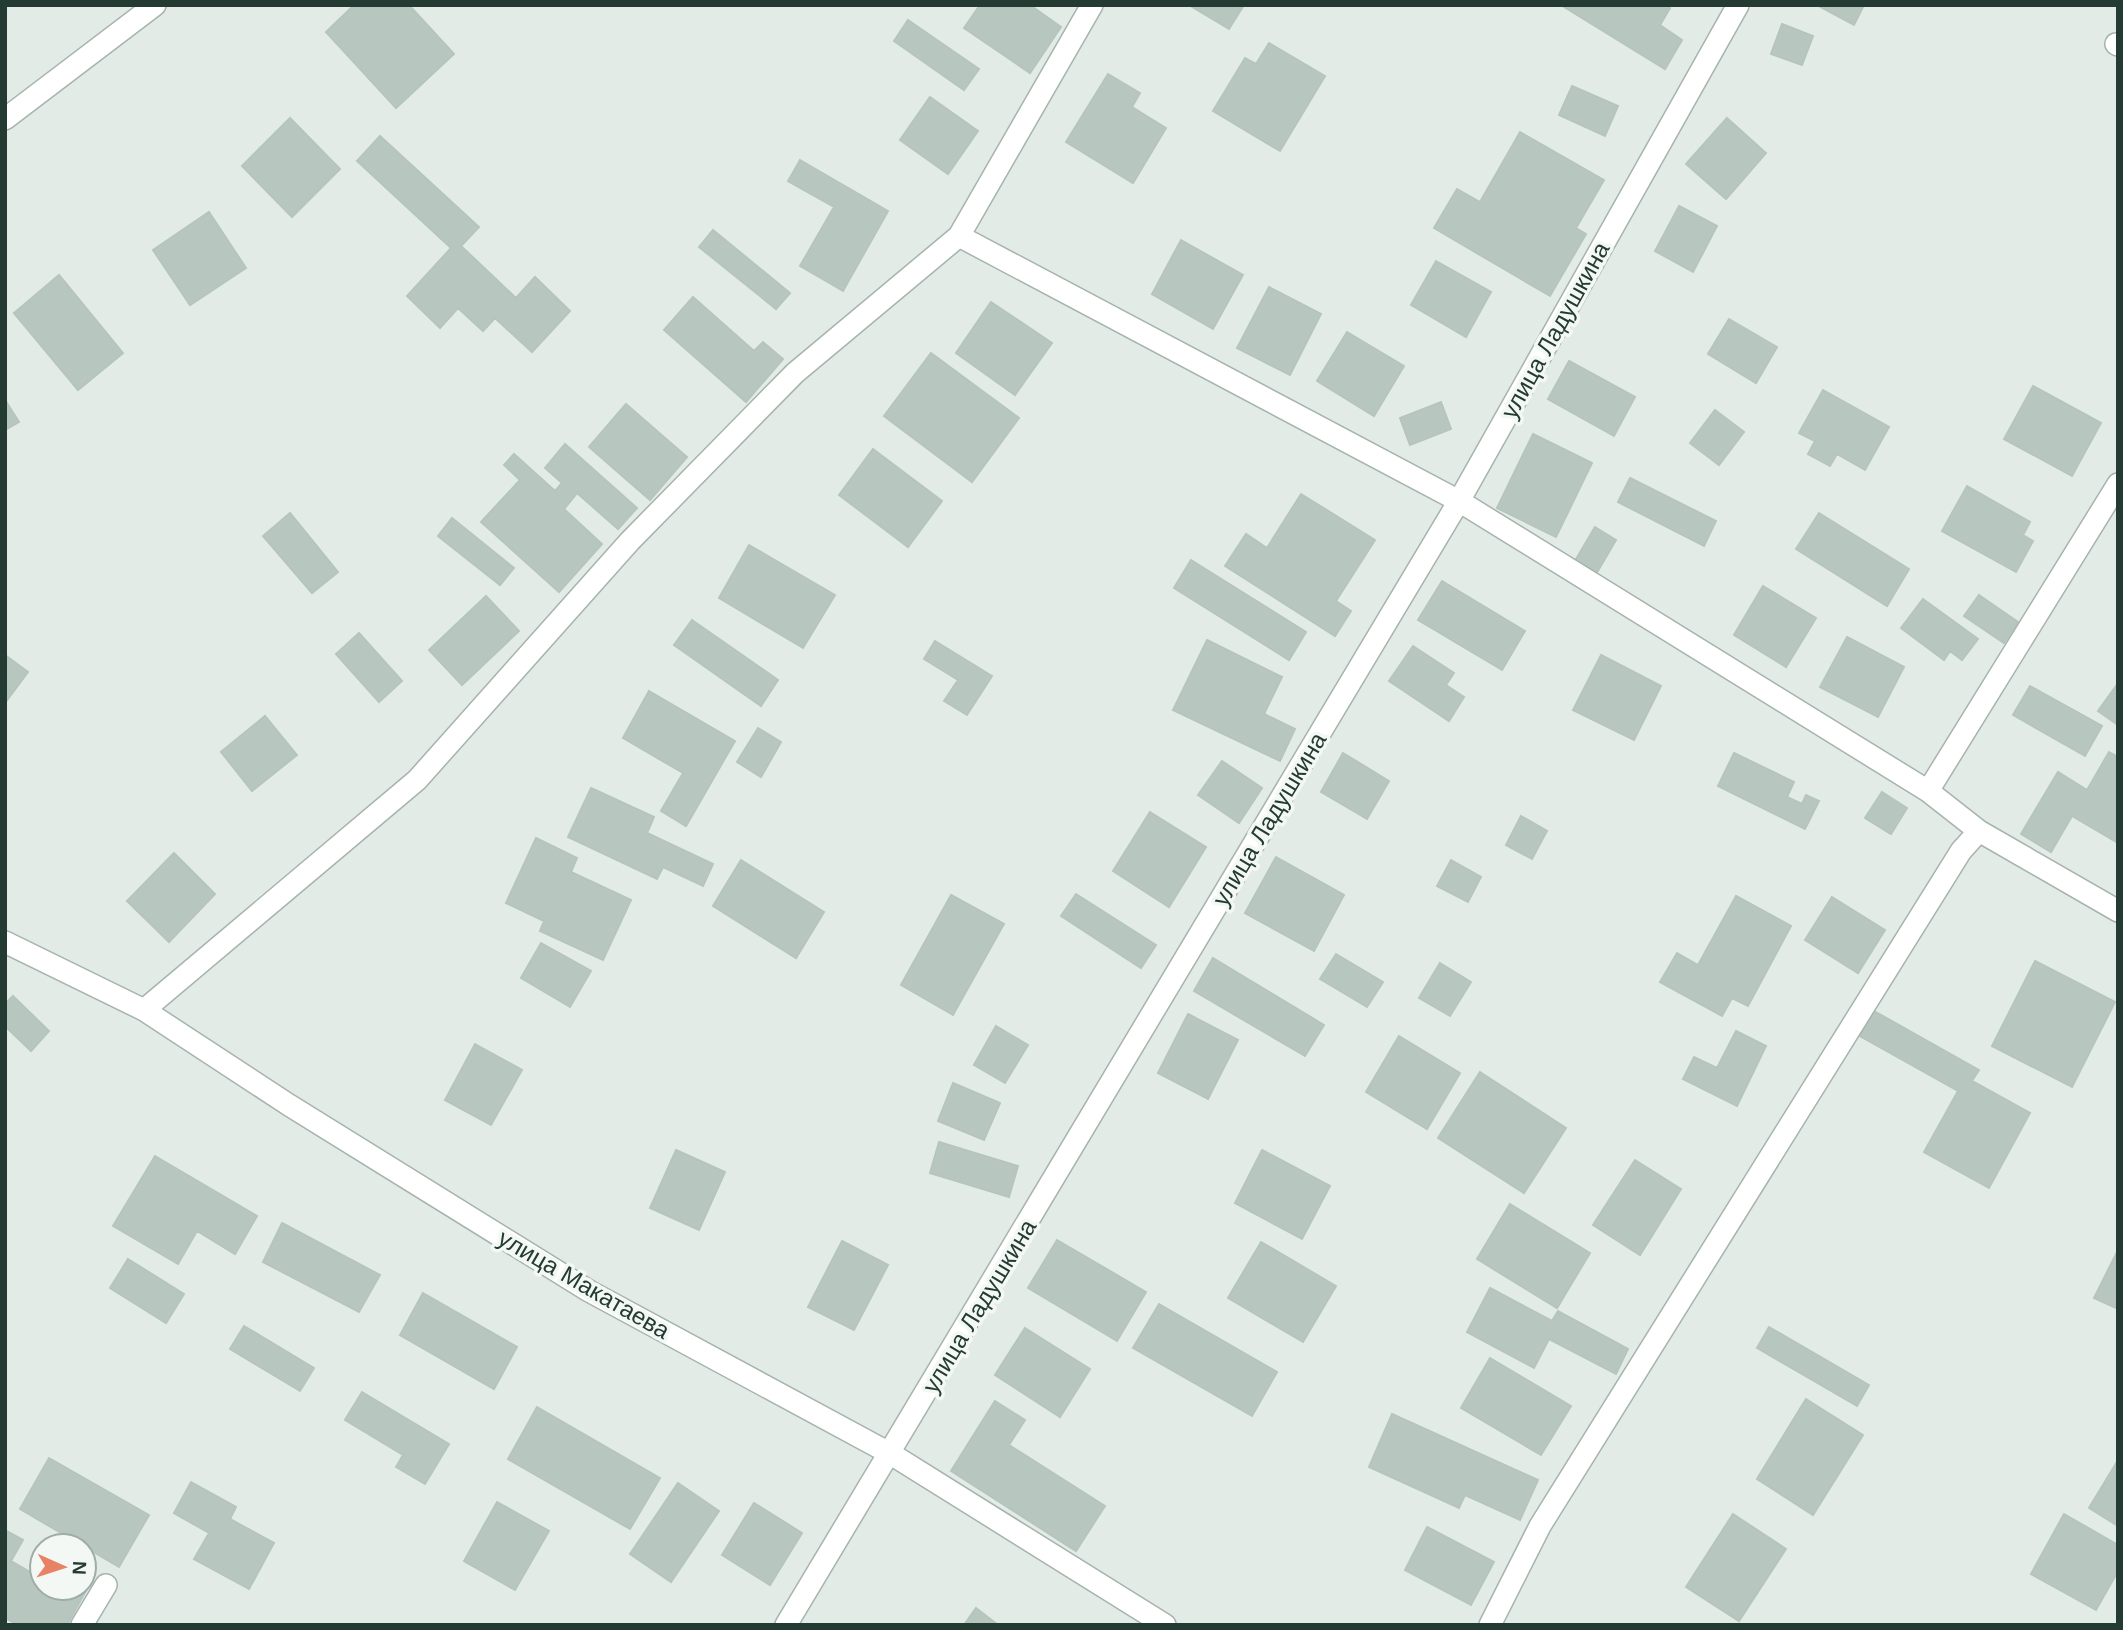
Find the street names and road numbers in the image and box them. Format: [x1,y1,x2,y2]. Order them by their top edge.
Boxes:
street label: улица Ладушкина [1495,237,1615,423]
street label: улица Ладушкина [1207,727,1332,911]
street label: улица Ладушкина [917,1214,1042,1398]
street label: улица Макатаева [494,1224,675,1344]

